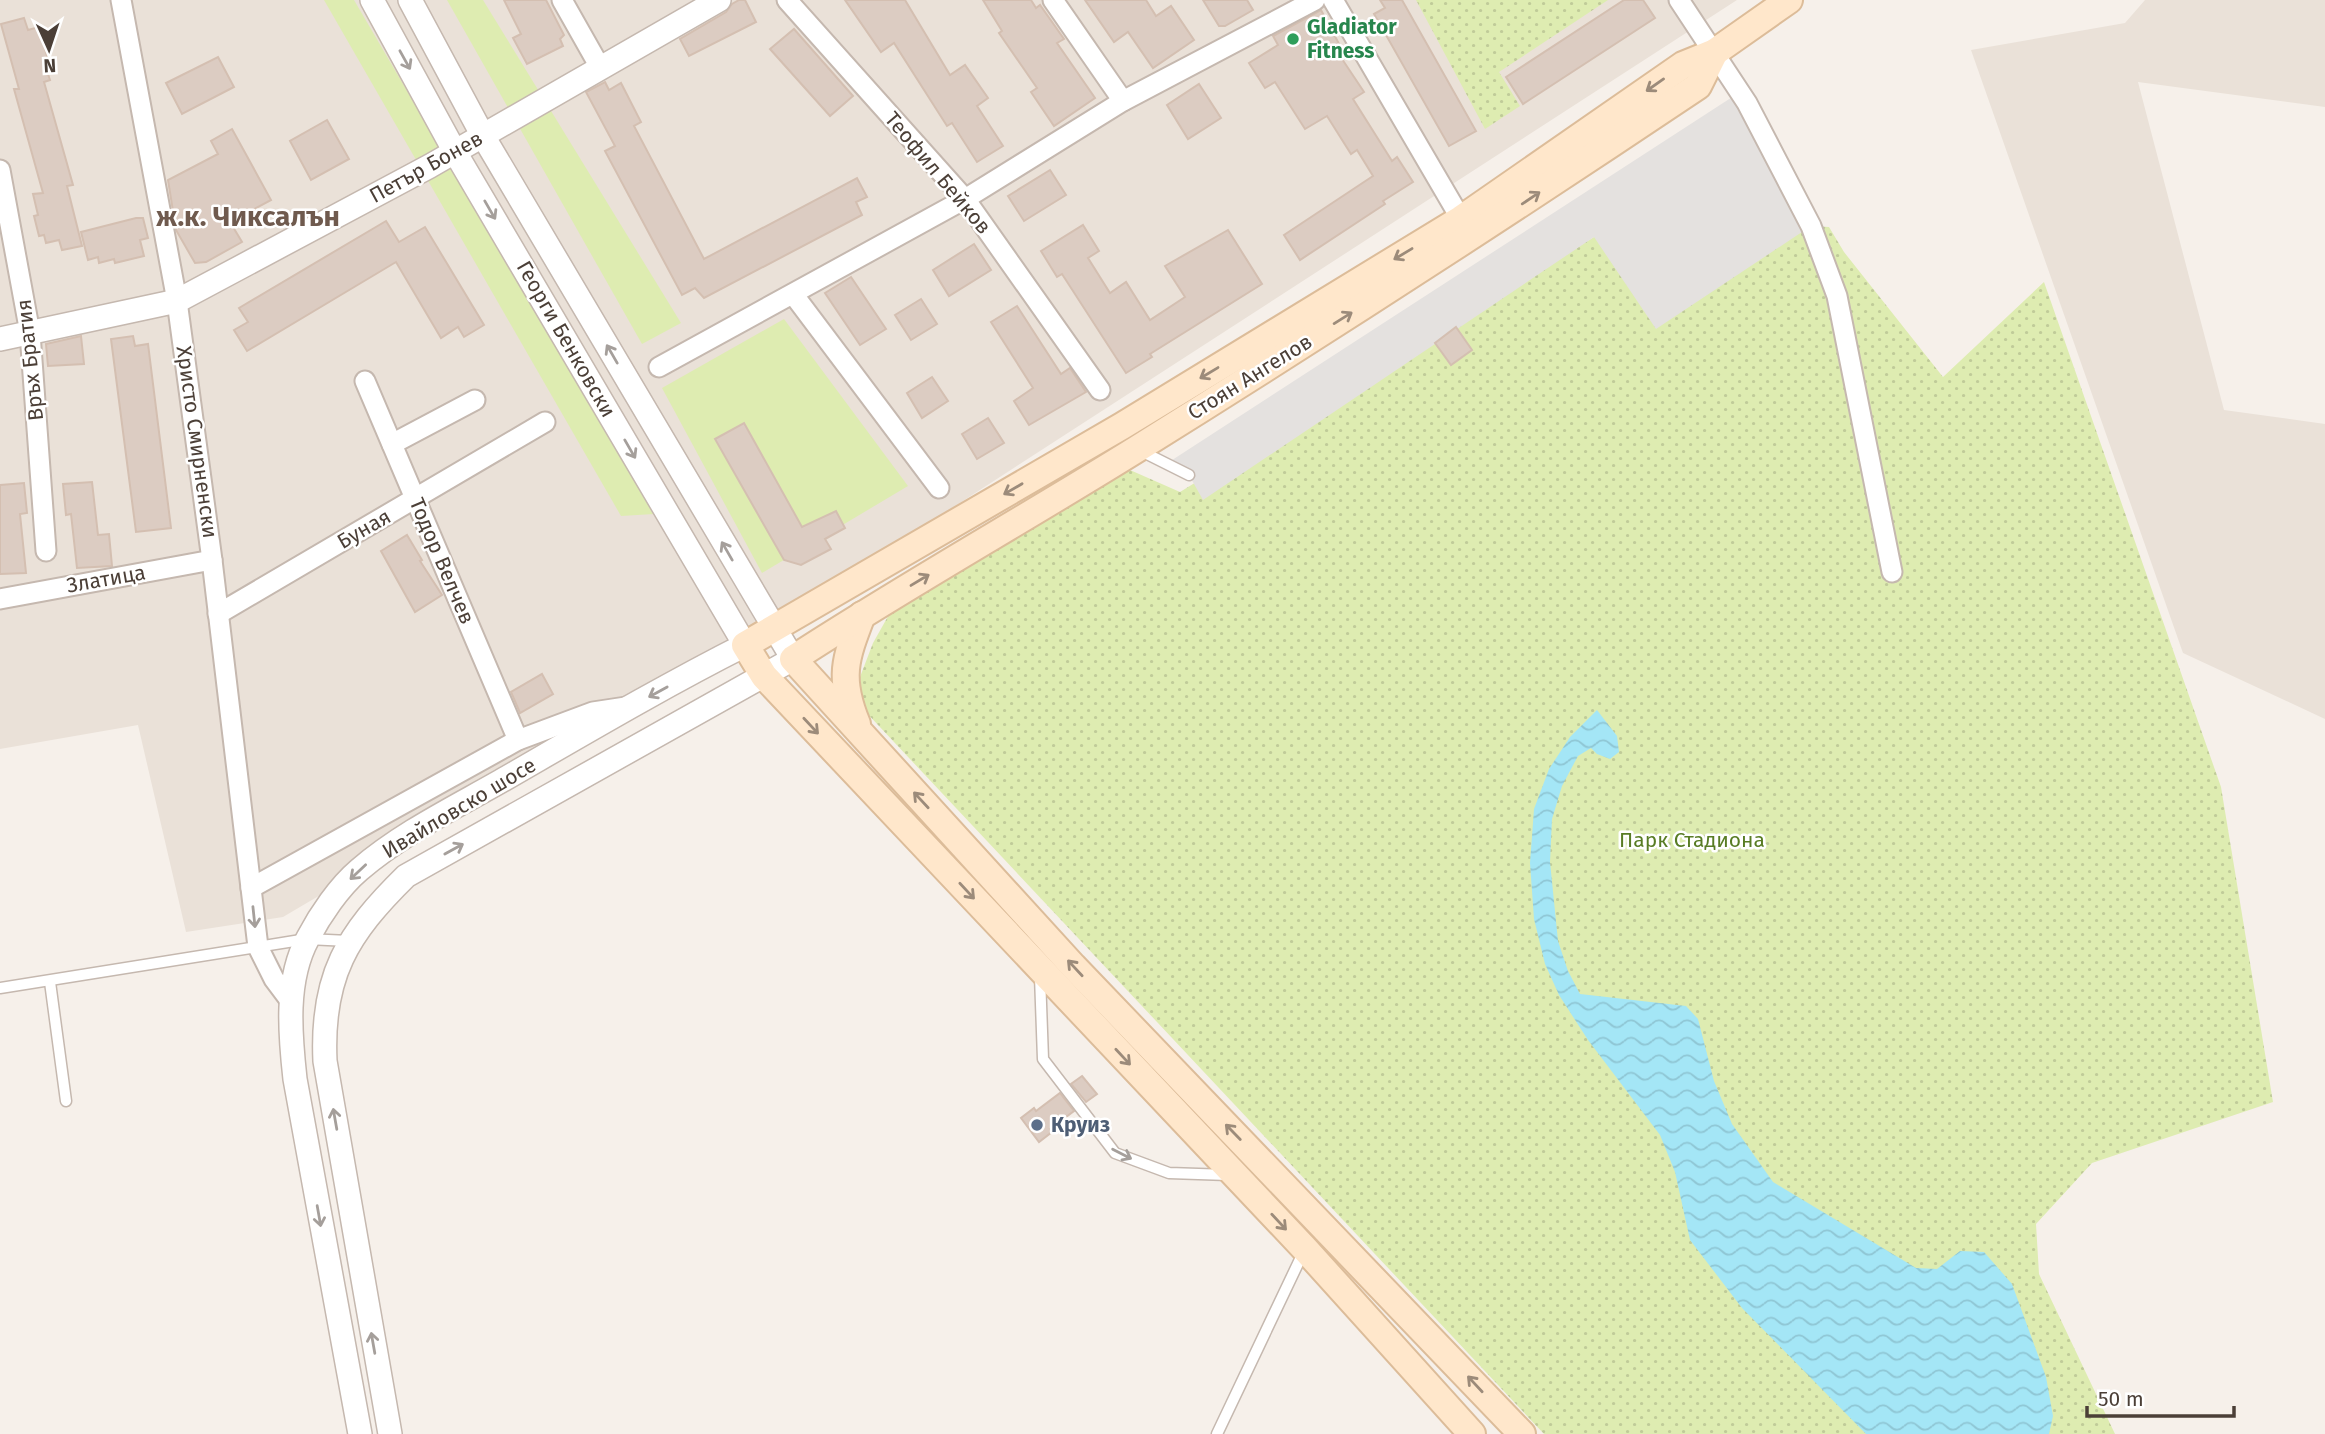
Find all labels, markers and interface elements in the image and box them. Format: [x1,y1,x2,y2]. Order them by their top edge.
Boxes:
north arrow [14,14,84,84]
place label: Gladiator Fitness [1307,14,1397,64]
marker: Gladiator Fitness [1285,31,1301,47]
one-way arrow [399,49,412,70]
text: N [43,54,57,77]
one-way arrow [1646,78,1665,92]
street label: Теофил Бейков [879,106,997,240]
street label: Петър Бонев [365,125,487,209]
one-way arrow [1520,190,1540,204]
district label: ж.к. Чиксалън [156,200,340,233]
one-way arrow [483,200,497,220]
one-way arrow [1393,248,1413,262]
street label: Георги Бенковски [511,256,621,422]
street label: Връх Братия [11,298,49,422]
one-way arrow [1333,311,1352,326]
street label: Стоян Ангелов [1183,328,1317,426]
street label: Христо Смирненски [171,344,223,540]
one-way arrow [605,345,619,365]
one-way arrow [1199,366,1219,380]
one-way arrow [623,438,637,458]
one-way arrow [1004,482,1024,496]
street label: Тодор Велчев [404,494,480,628]
street label: Буная [332,503,396,555]
one-way arrow [720,541,734,561]
street label: Златица [64,559,148,599]
one-way arrow [910,573,930,587]
one-way arrow [648,685,668,699]
one-way arrow [802,717,819,734]
street label: Ивайловско шосе [377,752,541,864]
one-way arrow [913,791,929,809]
park label: Парк Стадиона [1619,827,1765,853]
one-way arrow [444,842,464,856]
one-way arrow [349,864,367,880]
one-way arrow [958,882,975,899]
one-way arrow [248,906,261,928]
one-way arrow [1067,959,1084,977]
one-way arrow [1115,1048,1132,1065]
one-way arrow [328,1108,341,1130]
place label: Круиз [1051,1112,1110,1138]
marker: Круиз [1029,1117,1045,1133]
one-way arrow [1224,1123,1241,1140]
one-way arrow [1112,1148,1133,1161]
one-way arrow [313,1204,327,1227]
one-way arrow [1271,1213,1288,1230]
one-way arrow [366,1332,379,1355]
scale bar [2087,1374,2234,1418]
one-way arrow [1467,1376,1484,1393]
text: 50 m [2098,1386,2144,1412]

